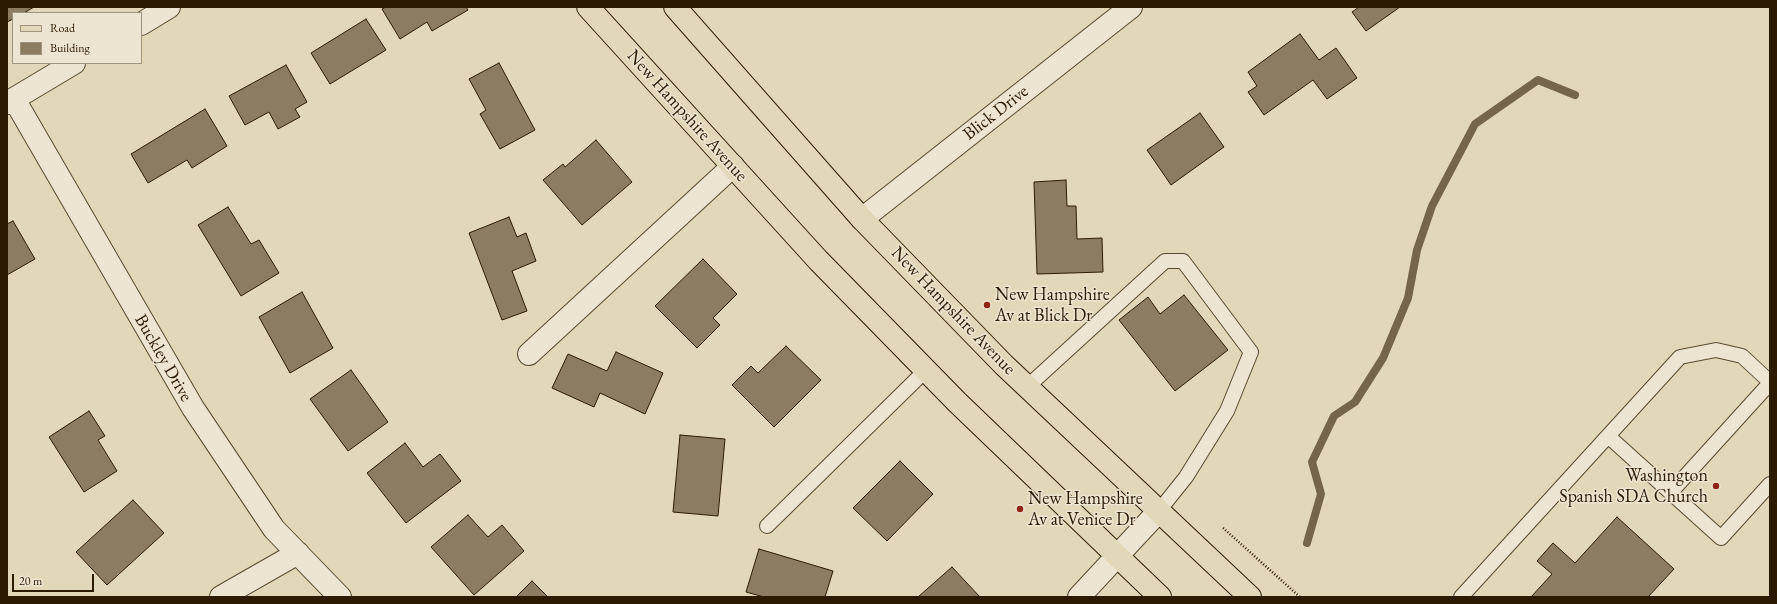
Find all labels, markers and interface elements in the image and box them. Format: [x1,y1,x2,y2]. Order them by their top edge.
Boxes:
legend [12,12,142,64]
text: Road [50,20,75,36]
text: Building [50,40,90,56]
street label: New Hampshire Avenue [622,46,752,186]
street label: Blick Drive [959,81,1033,145]
street label: New Hampshire Avenue [886,242,1020,380]
place label: New Hampshire Av at Blick Dr [995,284,1110,326]
marker: New Hampshire Av at Blick Dr [982,300,992,310]
street label: Buckley Drive [129,311,197,405]
place label: Washington Spanish SDA Church [1559,465,1708,508]
marker: Washington Spanish SDA Church [1711,481,1721,491]
place label: New Hampshire Av at Venice Dr [1028,488,1143,530]
marker: New Hampshire Av at Venice Dr [1015,504,1025,514]
scale bar [14,566,96,592]
text: 20 m [19,573,42,589]

